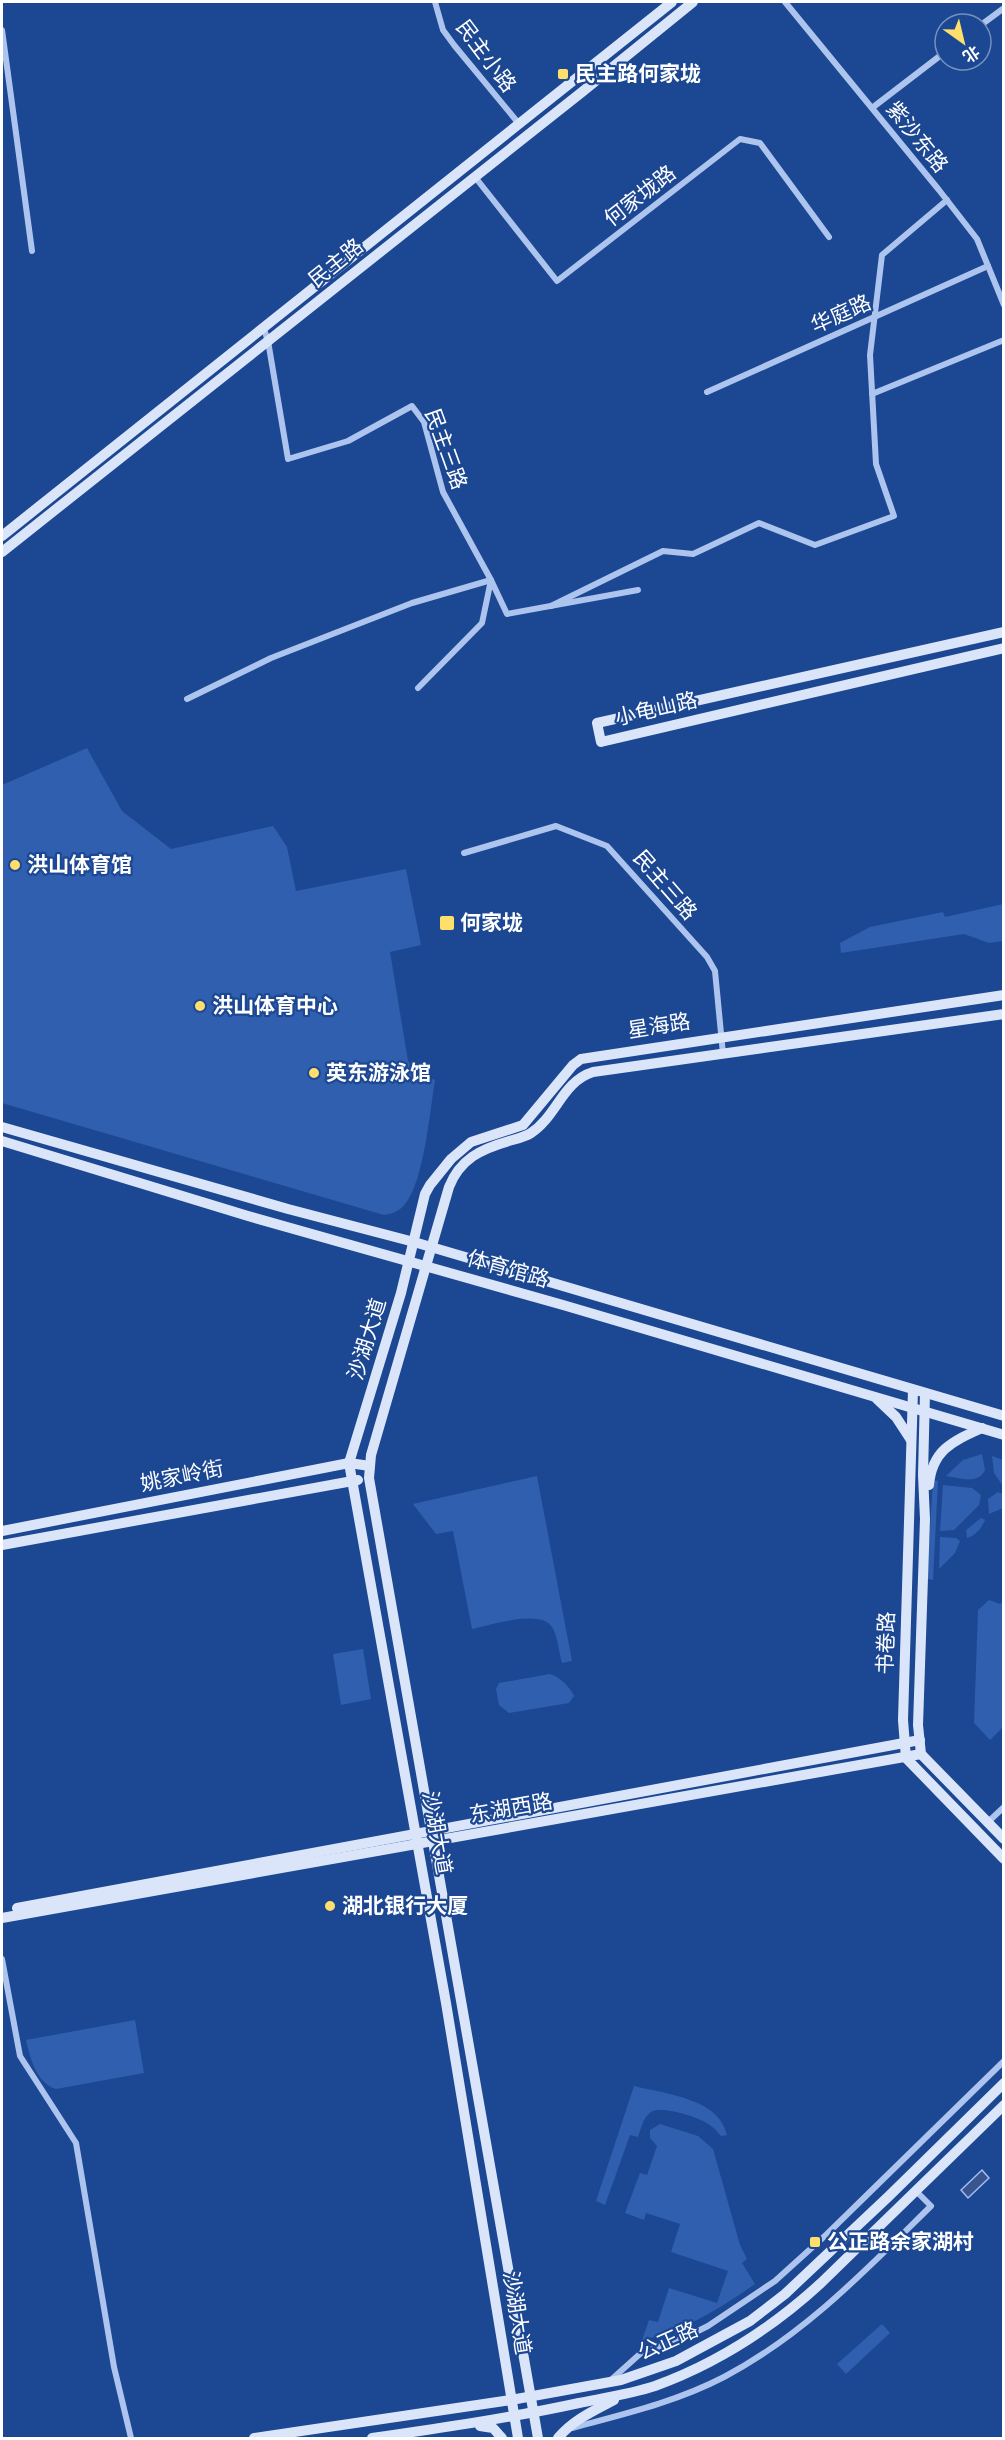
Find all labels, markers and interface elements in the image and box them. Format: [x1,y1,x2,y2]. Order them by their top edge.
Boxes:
north arrow [933,12,993,72]
street label: 民主小路 [450,14,522,98]
text: 北 [958,40,984,67]
place label: 民主路何家垅 [575,60,701,88]
marker: 民主路何家垅 [556,67,570,81]
street label: 紫沙东路 [880,96,954,178]
street label: 何家垅路 [598,159,682,233]
street label: 民主路 [303,232,369,294]
street label: 华庭路 [807,288,875,340]
street label: 民主三路 [418,405,474,493]
street label: 小龟山路 [612,686,700,732]
street label: 民主三路 [627,844,703,926]
place label: 洪山体育馆 [27,851,132,879]
marker: 洪山体育馆 [8,858,22,872]
place label: 何家垅 [460,909,523,937]
marker: 何家垅 [438,914,456,932]
place label: 洪山体育中心 [212,992,338,1020]
marker: 洪山体育中心 [193,999,207,1013]
street label: 星海路 [626,1007,692,1045]
place label: 英东游泳馆 [326,1059,431,1087]
marker: 英东游泳馆 [307,1066,321,1080]
street label: 体育馆路 [464,1244,552,1294]
street label: 沙湖大道 [341,1295,393,1383]
street label: 姚家岭街 [138,1454,226,1498]
street label: 书卷路 [871,1611,901,1675]
street label: 东湖西路 [467,1787,555,1829]
street label: 沙湖大道 [416,1789,458,1877]
place label: 湖北银行大厦 [342,1892,468,1920]
marker: 湖北银行大厦 [323,1899,337,1913]
place label: 公正路余家湖村 [827,2228,974,2256]
marker: 公正路余家湖村 [808,2235,822,2249]
street label: 沙湖大道 [497,2269,537,2357]
street label: 公正路 [634,2315,702,2367]

